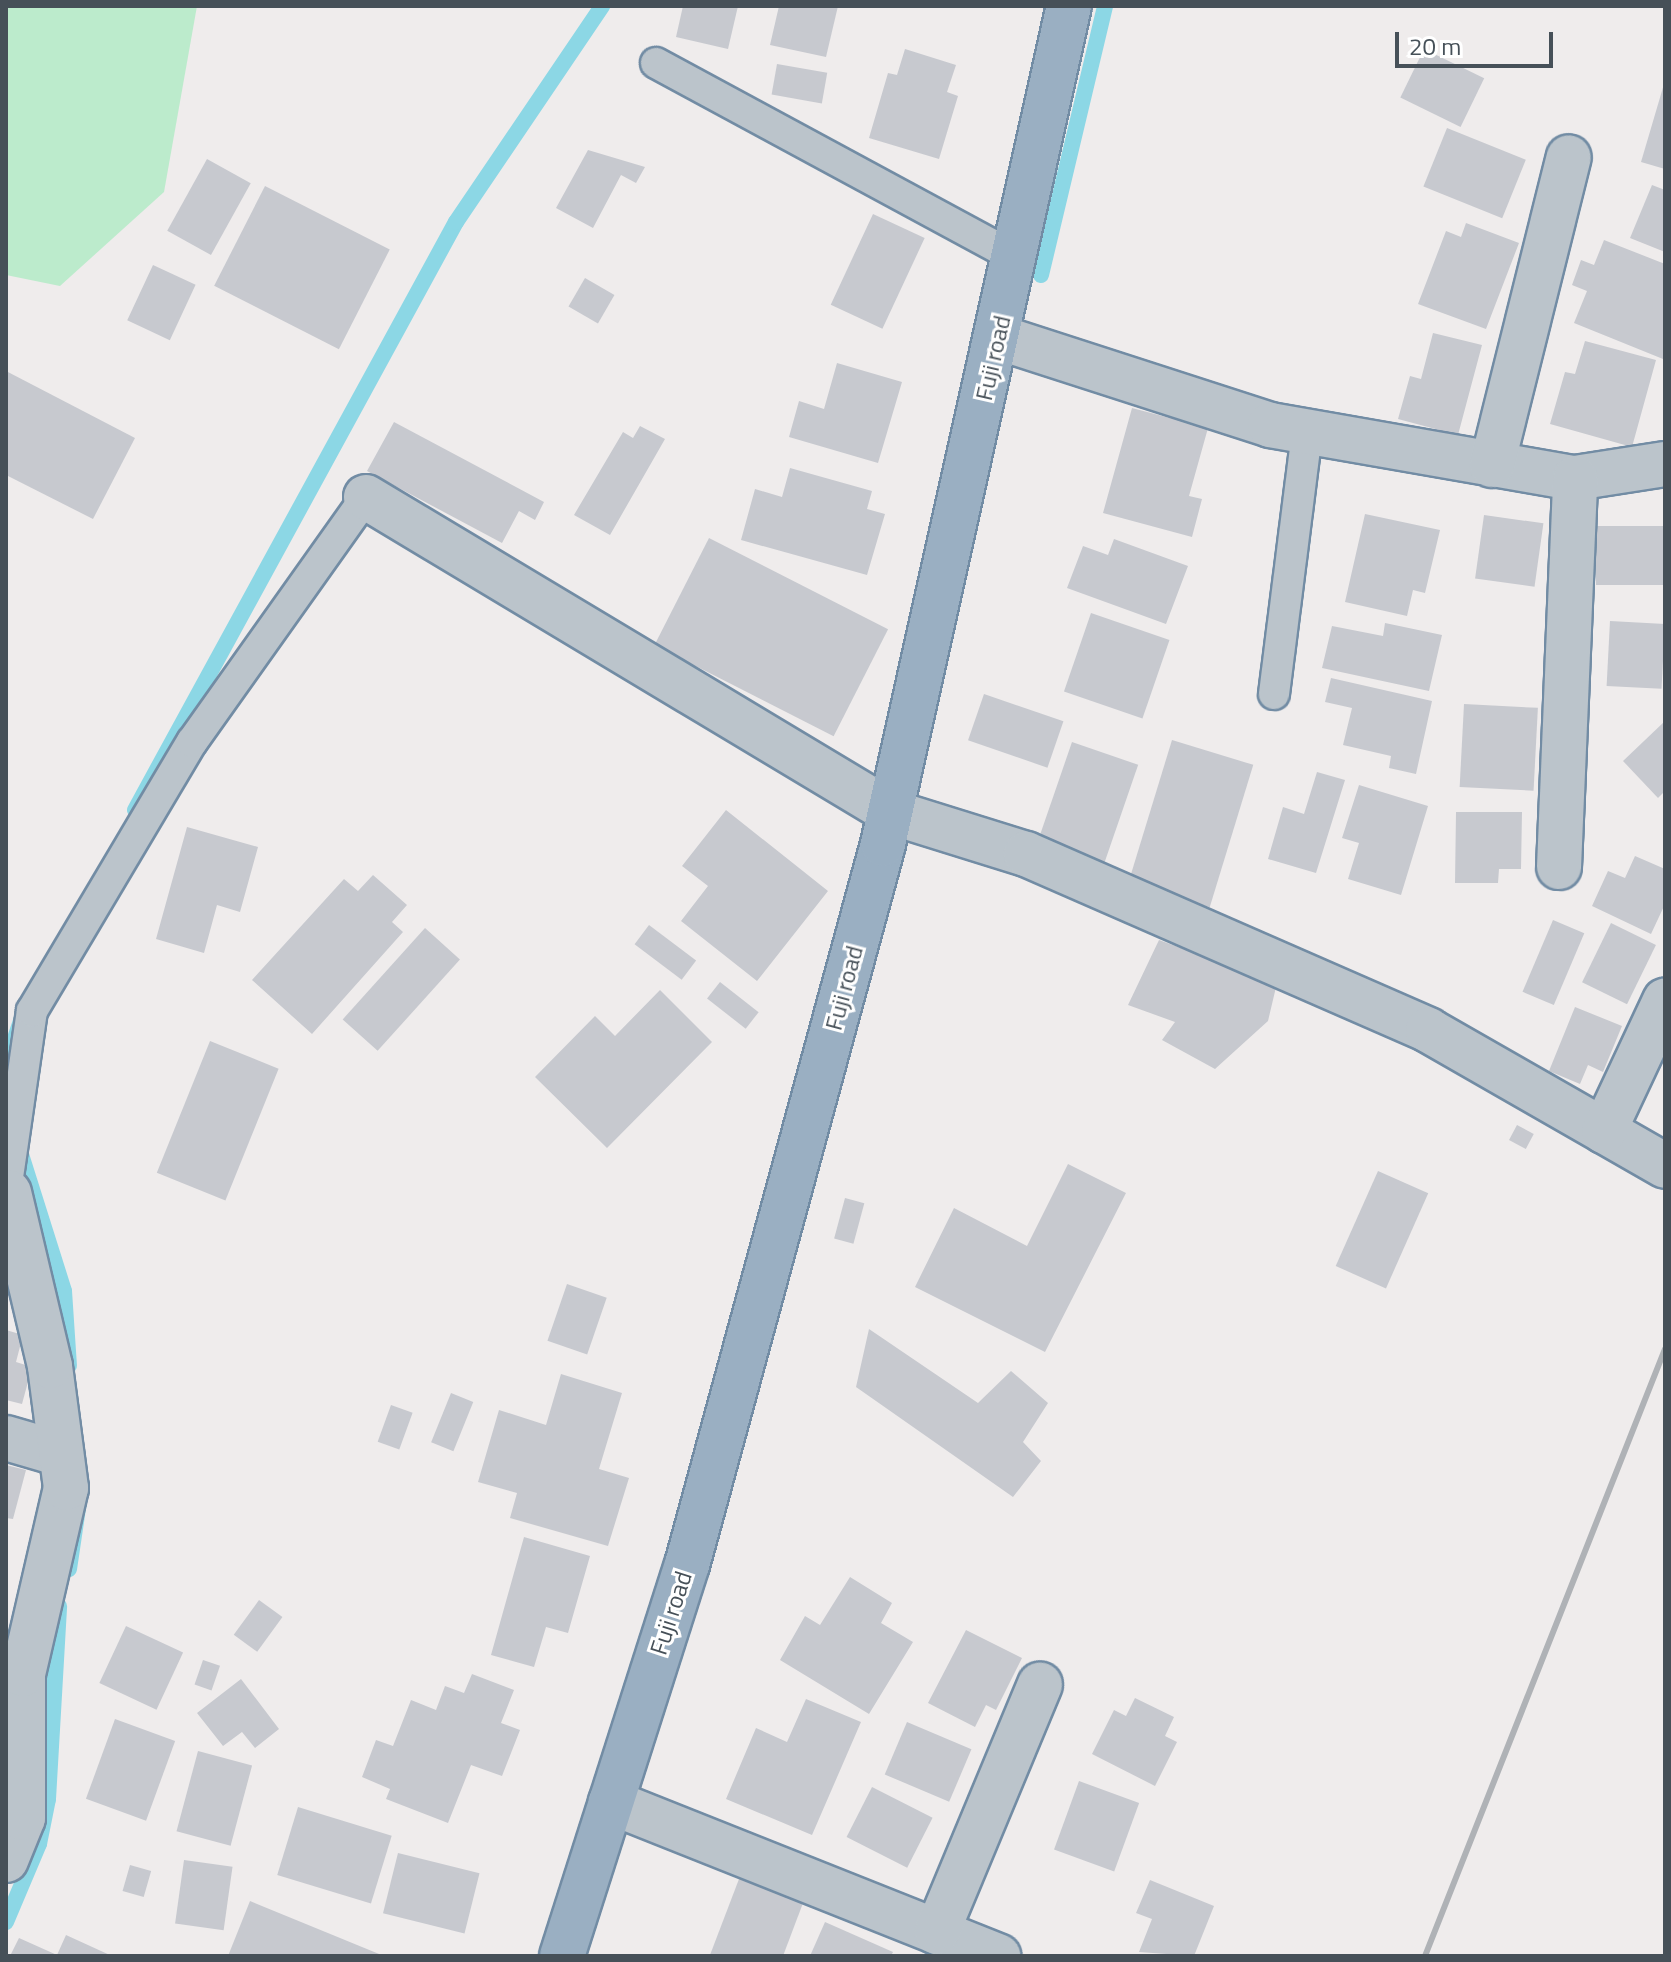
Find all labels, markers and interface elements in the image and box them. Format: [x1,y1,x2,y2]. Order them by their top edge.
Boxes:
scale bar [1399,16,1557,66]
text: 20 m [1409,28,1461,64]
street label: Fuji road [969,313,1017,403]
street label: Fuji road [819,943,869,1033]
street label: Fuji road [644,1568,698,1658]

